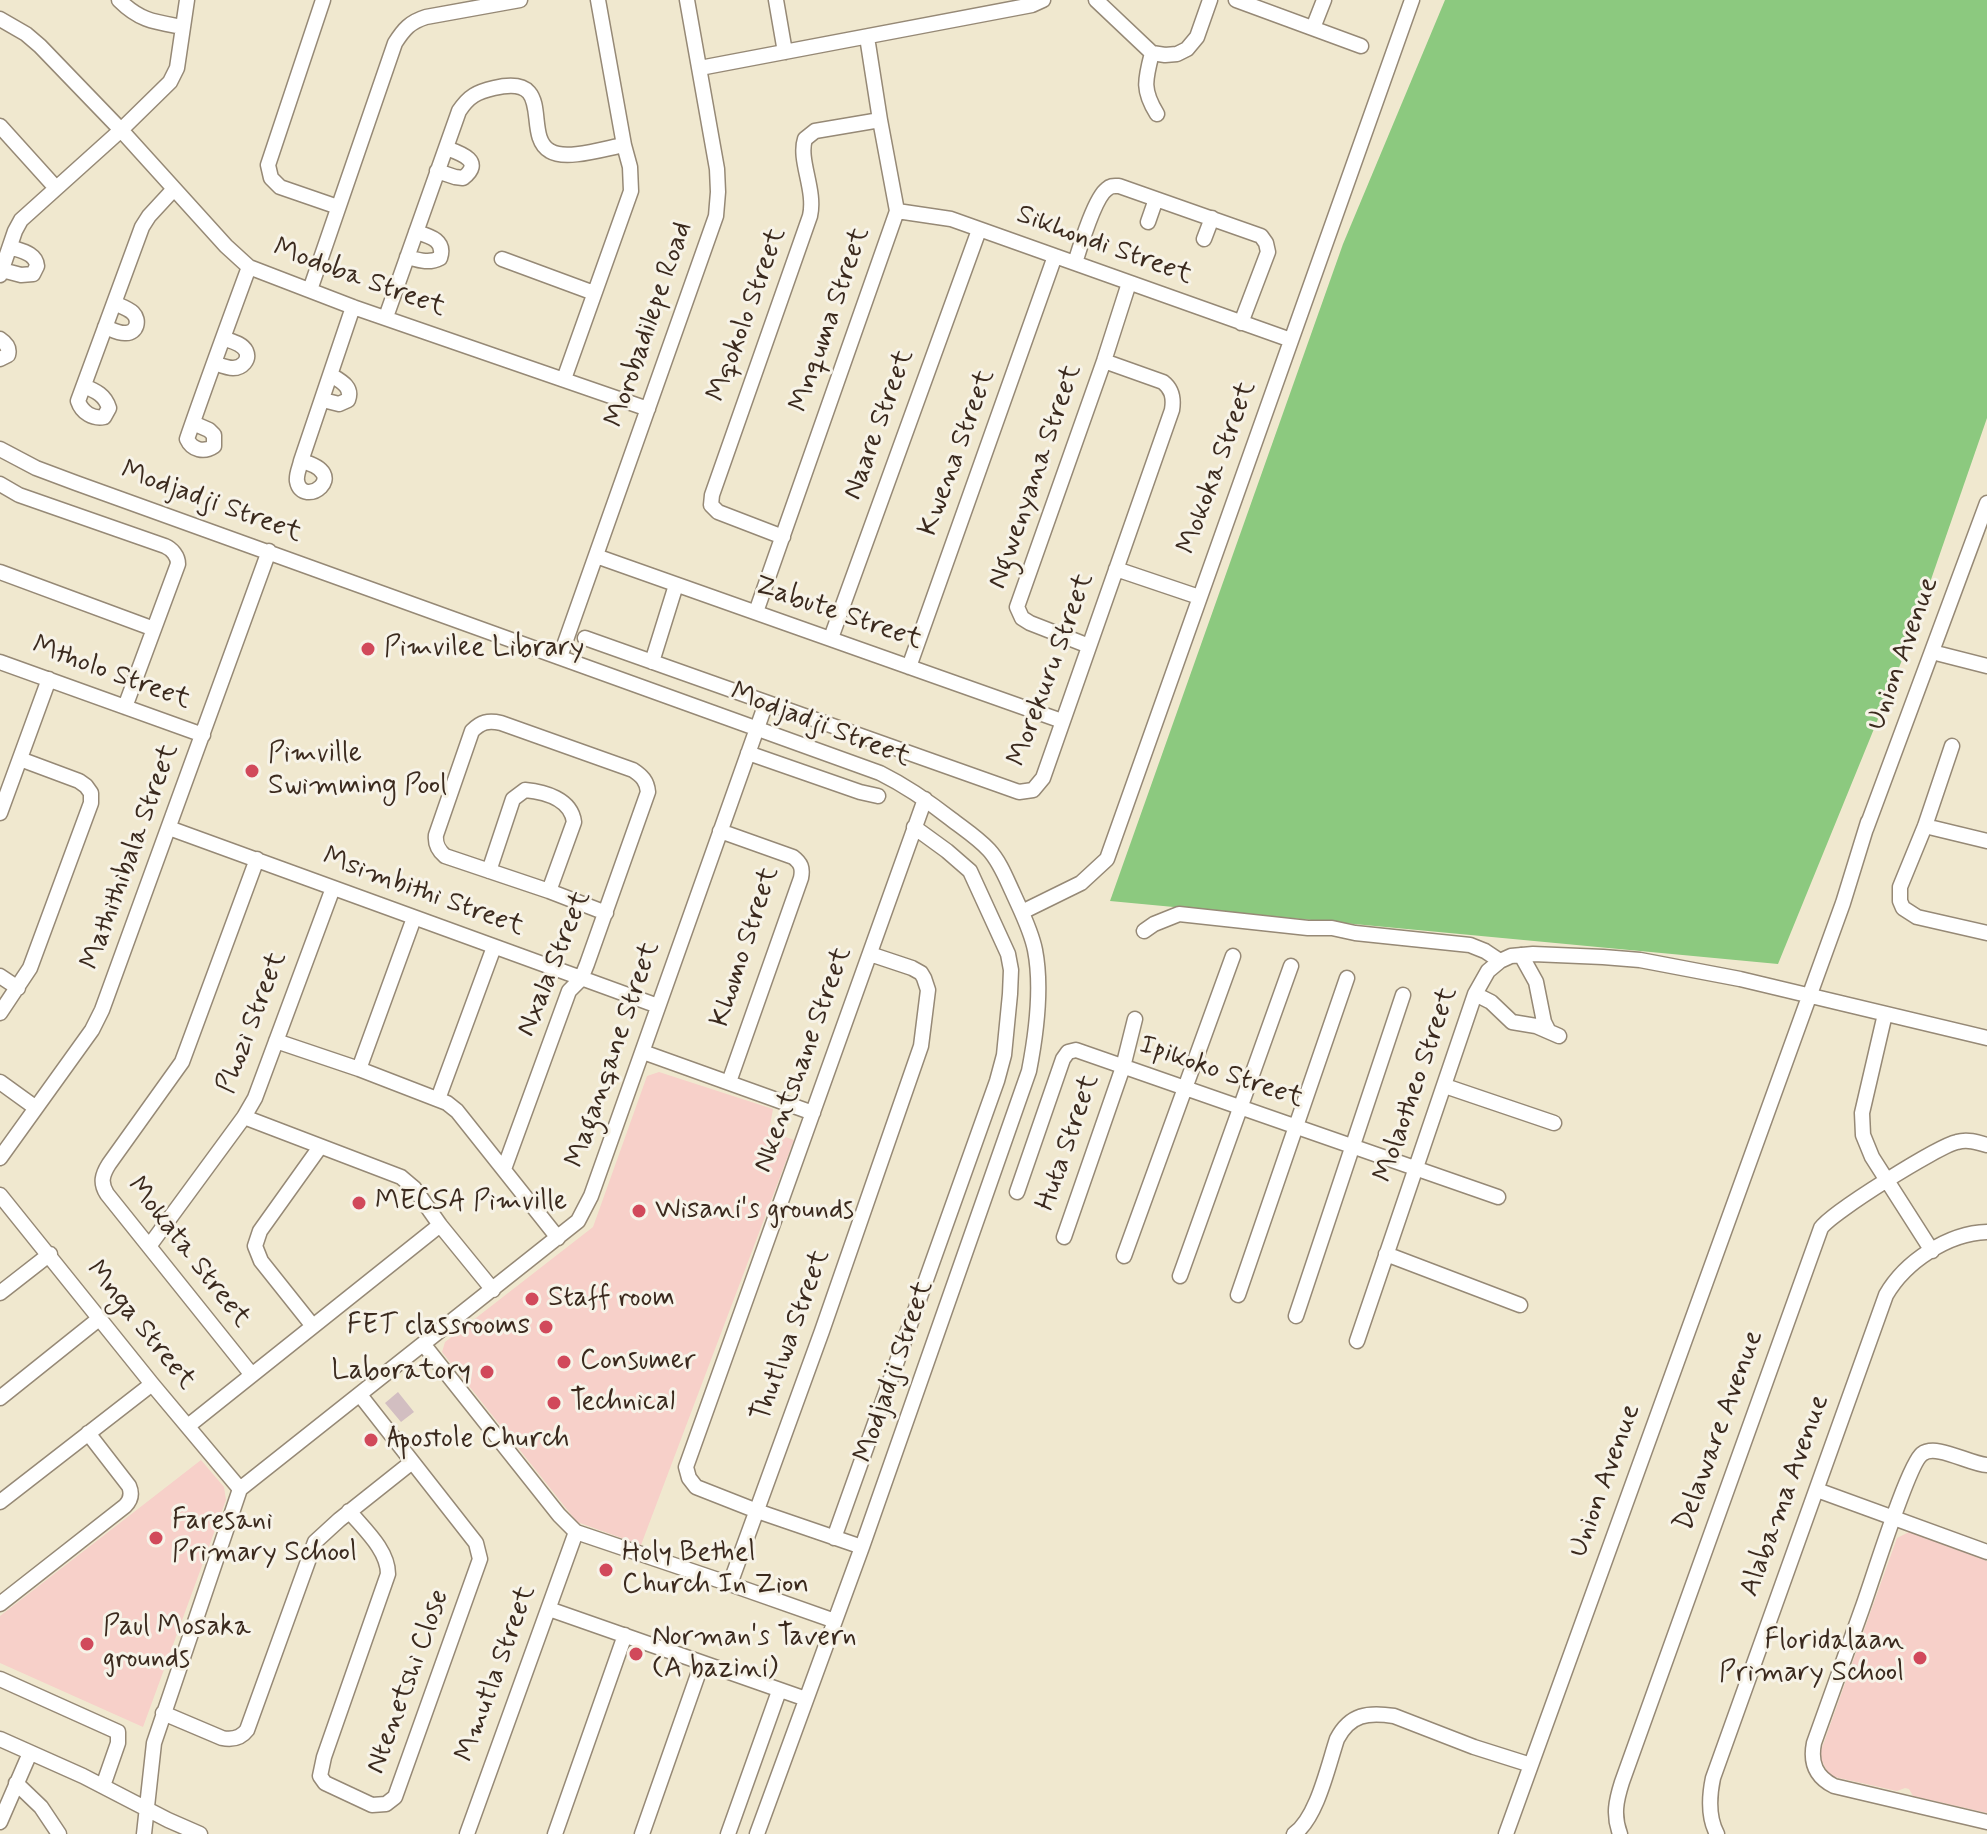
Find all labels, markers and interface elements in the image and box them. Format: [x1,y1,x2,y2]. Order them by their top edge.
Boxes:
street label: Sikhondi Street [1012,199,1196,293]
street label: Morobadilepe Road [599,218,701,432]
street label: Mqokolo Street [701,223,795,407]
street label: Mnquma Street [784,223,878,417]
street label: Modoba Street [268,232,450,326]
street label: Naare Street [837,345,923,505]
street label: Ngwenyana Street [982,360,1090,594]
street label: Kwena Street [912,365,1004,541]
street label: Mokoka Street [1171,377,1265,559]
street label: Modjadji Street [116,455,306,551]
street label: Morekuru Street [1001,569,1103,771]
street label: Zabute Street [750,570,926,658]
street label: Union Avenue [1861,573,1947,735]
street label: Mtholo Street [27,630,195,718]
place label: Pimvilee Library [384,632,584,666]
marker: Pimvilee Library [359,640,377,658]
street label: Modjadji Street [725,676,915,776]
place label: Pimville Swimming Pool [268,738,447,804]
street label: Mathithibala Street [75,740,187,974]
marker: Pimville Swimming Pool [243,762,261,780]
street label: Msimbithi Street [318,841,528,945]
street label: Khomo Street [704,863,788,1031]
street label: Nxala Street [511,886,599,1042]
street label: Maganqane Street [560,938,668,1172]
street label: Nkentshane Street [748,942,860,1178]
street label: Phozi Street [211,947,295,1099]
street label: Molaotheo Street [1368,983,1466,1187]
street label: Ipikoko Street [1135,1029,1307,1117]
street label: Huta Street [1030,1070,1108,1216]
street label: Mokata Street [119,1171,257,1335]
place label: MECSA Pimville [375,1186,567,1220]
marker: MECSA Pimville [350,1194,368,1212]
place label: Wisani's grounds [655,1194,854,1228]
marker: Wisani's grounds [630,1202,648,1220]
street label: Thutlwa Street [745,1245,839,1427]
street label: Mnga Street [78,1255,202,1397]
street label: Modjadji Street [848,1277,942,1467]
place label: Staff room [548,1282,675,1316]
marker: Staff room [523,1290,541,1308]
place label: FET classrooms [347,1310,530,1344]
marker: FET classrooms [537,1318,555,1336]
street label: Delaware Avenue [1668,1326,1772,1536]
place label: Consumer [580,1345,695,1379]
marker: Consumer [555,1353,573,1371]
place label: Laboratory [331,1355,471,1389]
marker: Laboratory [478,1363,496,1381]
place label: Technical [570,1386,675,1420]
street label: Alabama Avenue [1734,1391,1838,1601]
marker: Technical [545,1394,563,1412]
street label: Union Avenue [1563,1400,1649,1562]
place label: Apostole Church [387,1423,570,1457]
marker: Apostole Church [362,1431,380,1449]
place label: Faresani Primary School [172,1505,357,1571]
marker: Faresani Primary School [147,1529,165,1547]
place label: Holy Bethel Church In Zion [622,1537,809,1603]
marker: Holy Bethel Church In Zion [597,1561,615,1579]
street label: Mmutla Street [450,1581,544,1767]
street label: Ntenetshi Close [360,1585,458,1779]
place label: Paul Mosaka grounds [103,1611,251,1677]
place label: Norman's Tavern (A bazini) [652,1621,857,1687]
place label: Floridalaan Primary School [1719,1625,1904,1691]
marker: Paul Mosaka grounds [78,1635,96,1653]
marker: Norman's Tavern (A bazini) [627,1645,645,1663]
marker: Floridalaan Primary School [1911,1649,1929,1667]

